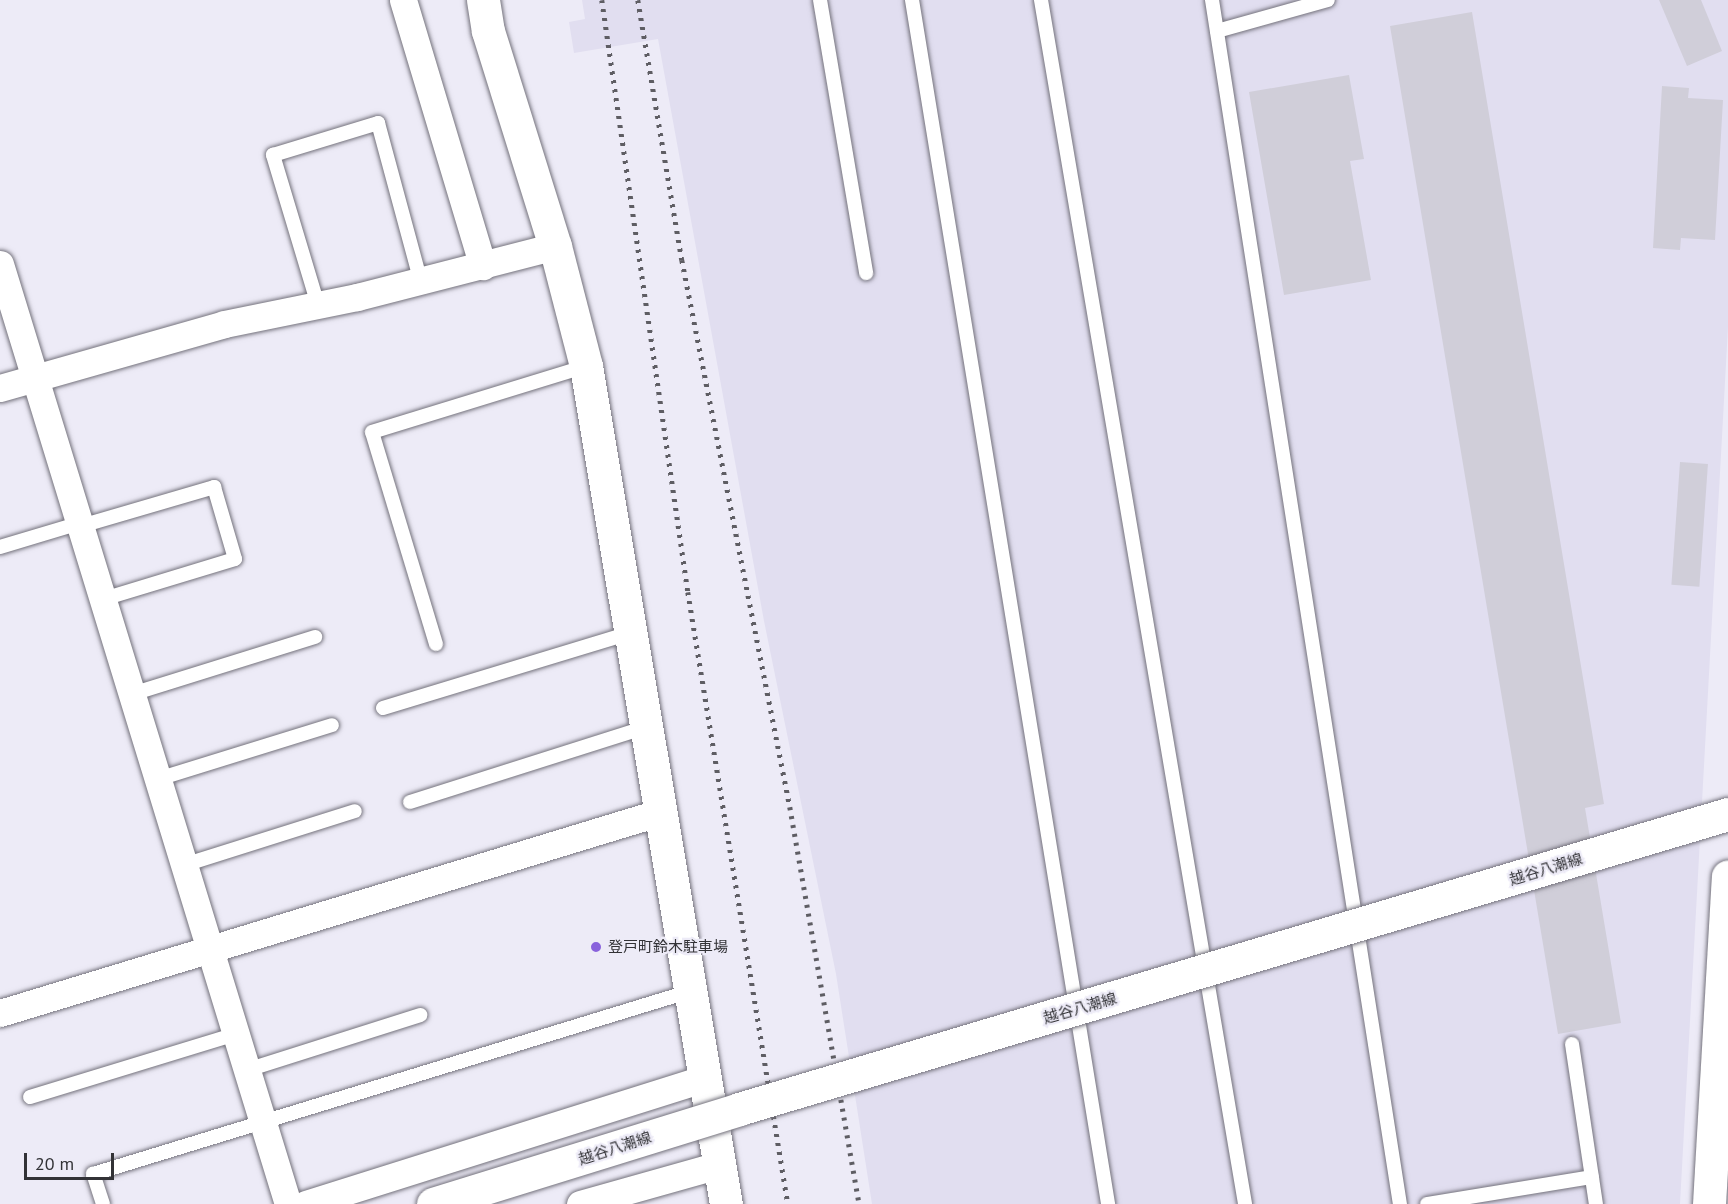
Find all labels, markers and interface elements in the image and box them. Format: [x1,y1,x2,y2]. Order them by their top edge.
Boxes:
street label: 越谷八潮線 [1508,849,1584,889]
place label: 登戸町鈴木駐車場 [608,938,728,956]
marker: 登戸町鈴木駐車場 [589,940,603,954]
street label: 越谷八潮線 [1041,989,1119,1027]
street label: 越谷八潮線 [577,1128,653,1168]
scale bar [27,1141,117,1179]
text: 20 m [35,1152,74,1175]

